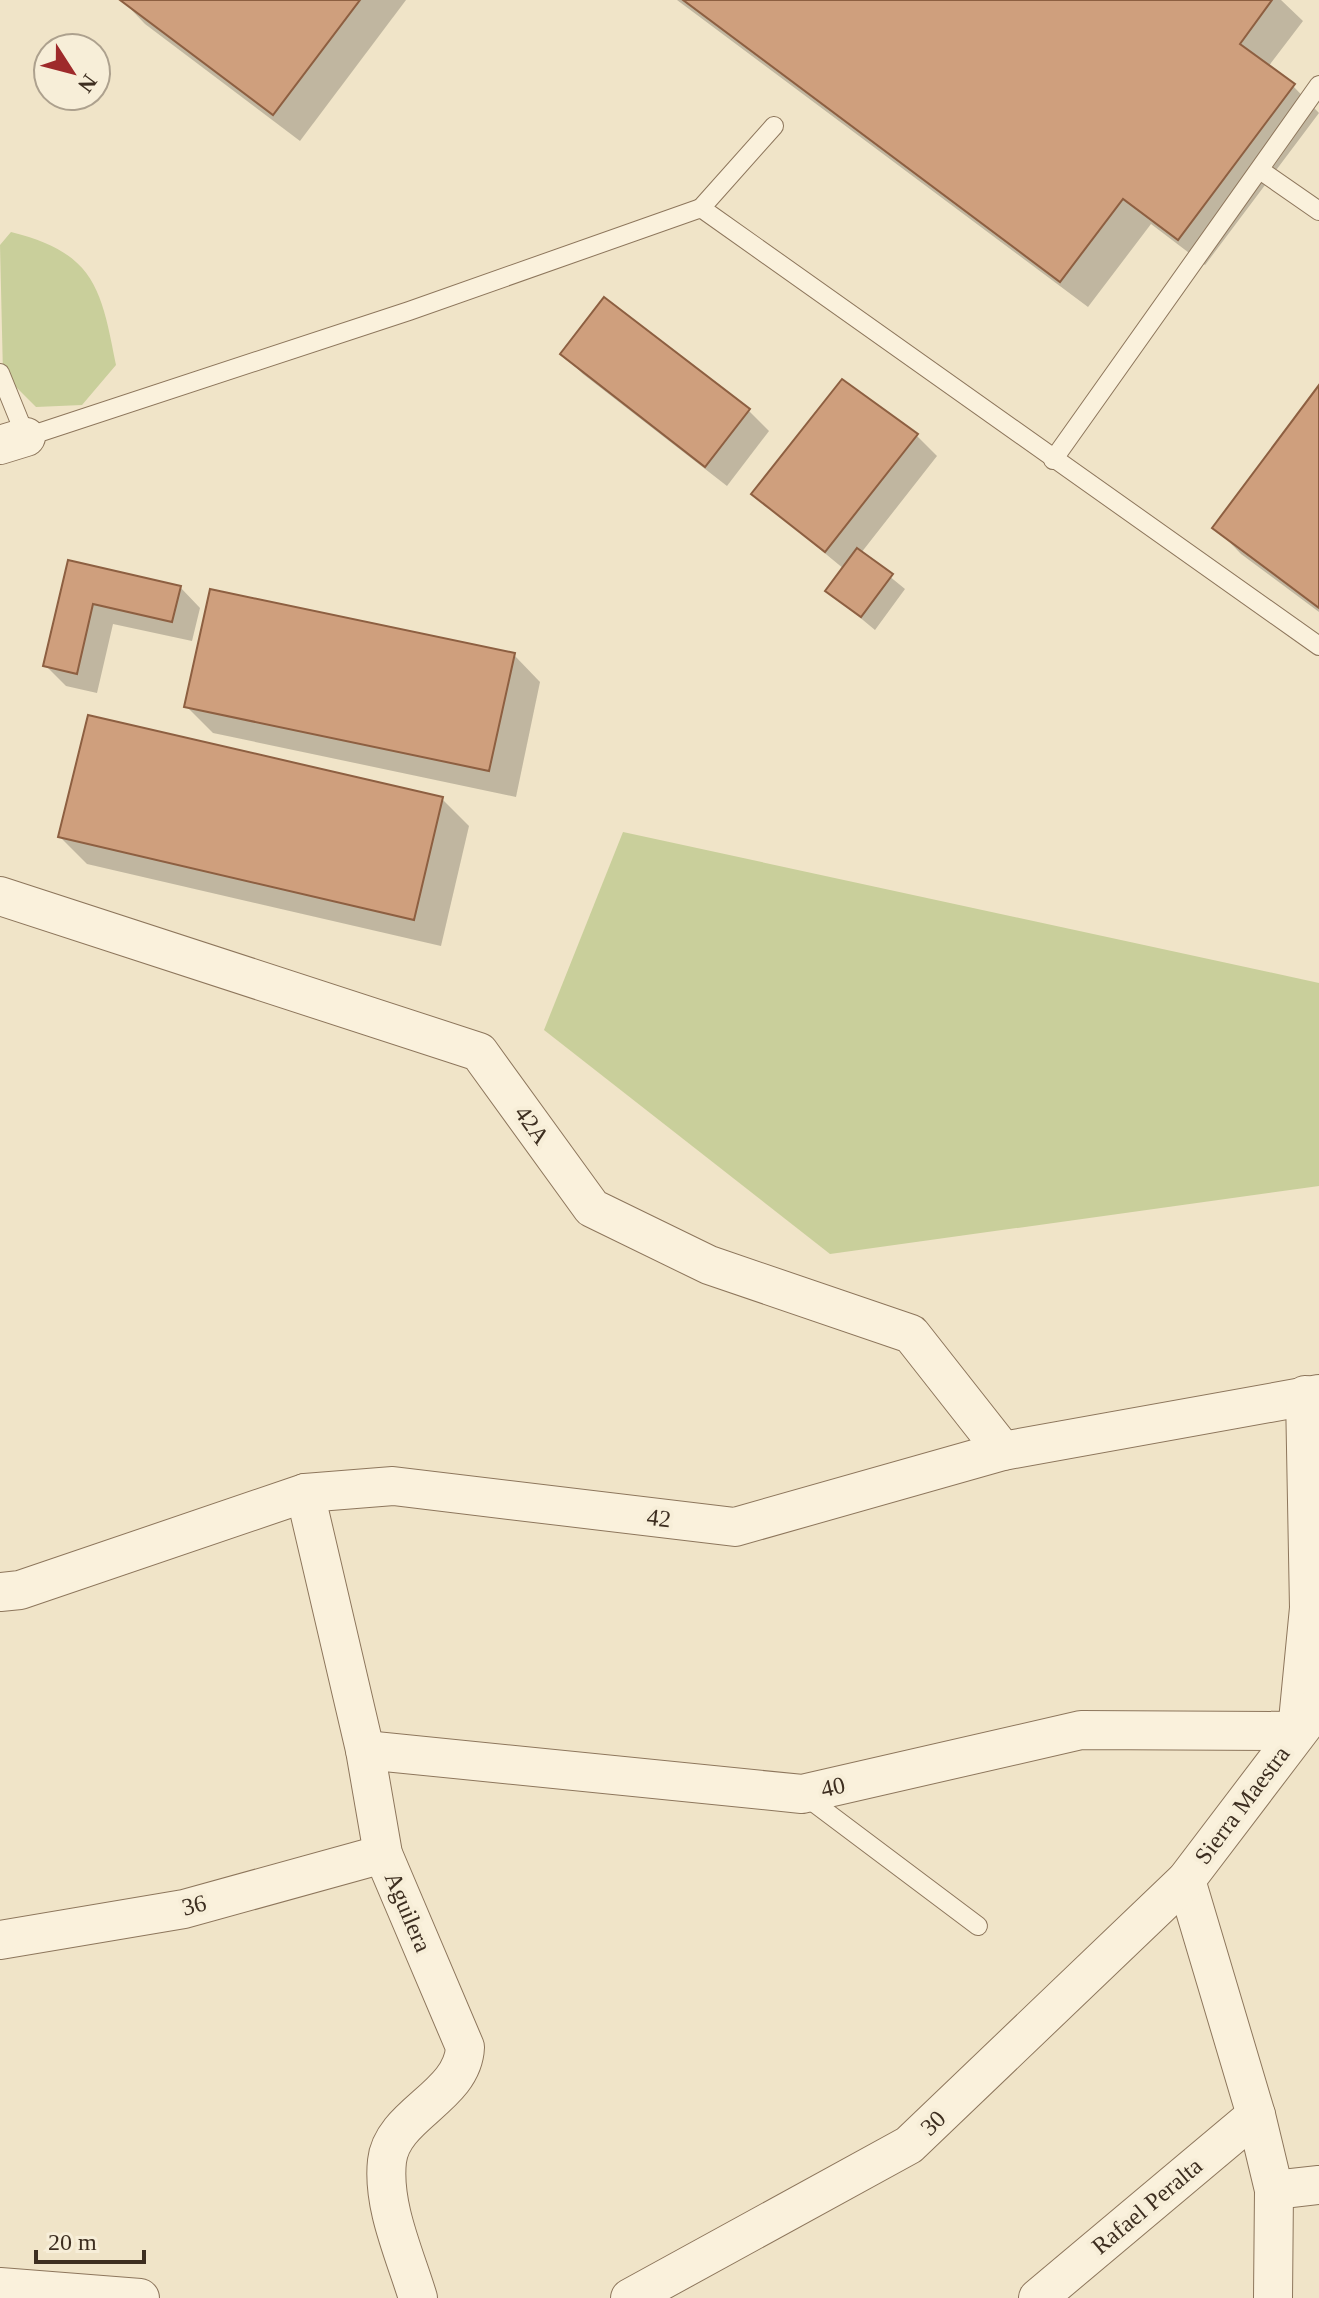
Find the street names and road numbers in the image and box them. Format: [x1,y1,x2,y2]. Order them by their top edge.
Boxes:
street label: 42A [509,1101,555,1150]
street label: 42 [646,1504,672,1532]
street label: Sierra Maestra [1189,1741,1295,1869]
street label: 40 [818,1772,848,1802]
street label: Aguilera [380,1868,437,1956]
street label: 36 [179,1889,209,1921]
street label: 30 [915,2105,951,2141]
street label: Rafael Peralta [1087,2152,1207,2259]

